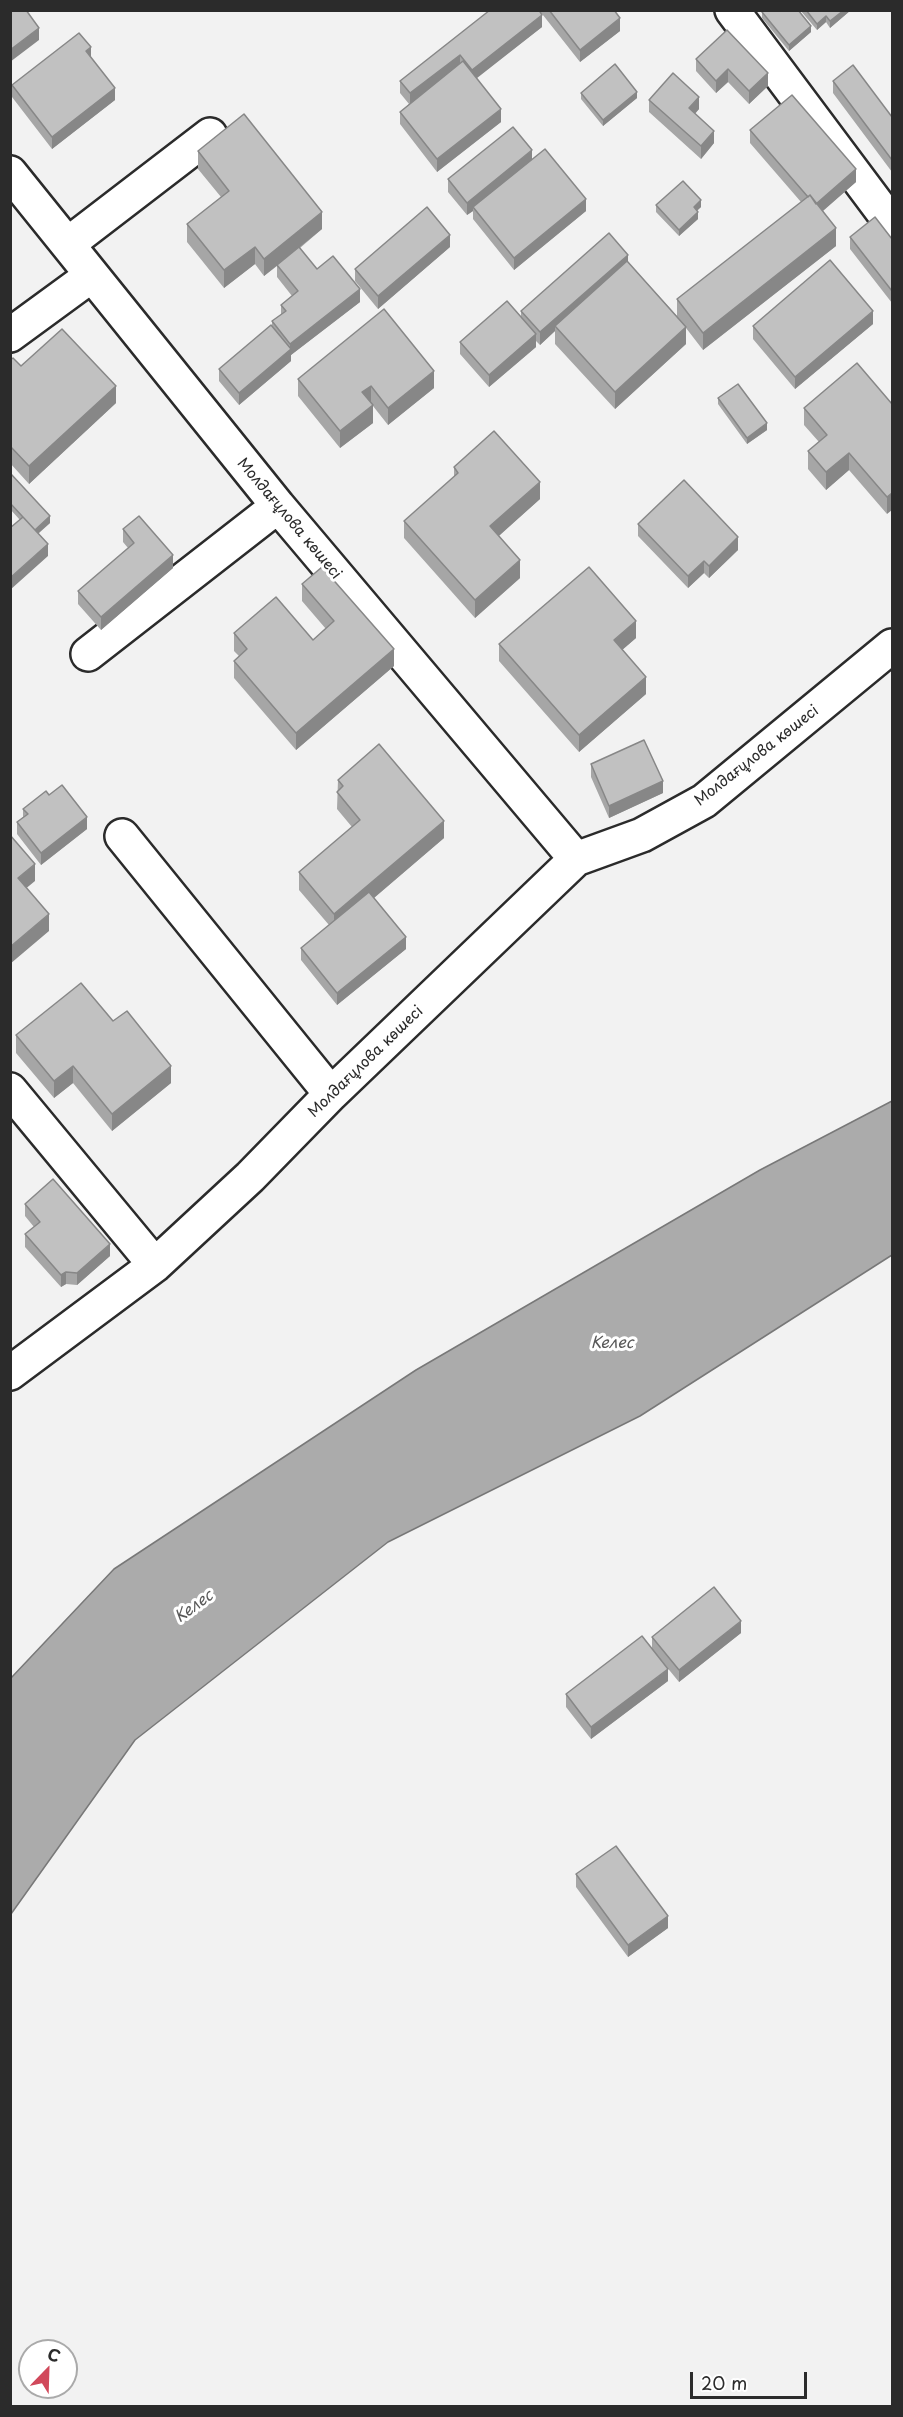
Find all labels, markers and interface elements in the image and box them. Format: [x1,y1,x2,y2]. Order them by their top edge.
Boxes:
street label: Молдағұлова көшесі [233,455,345,583]
street label: Молдағұлова көшесі [691,702,823,810]
street label: Молдағұлова көшесі [305,1003,427,1121]
water label: Келес [591,1334,633,1354]
water label: Келес [171,1587,217,1627]
north arrow [18,2339,78,2399]
text: С [44,2341,64,2368]
scale bar [693,2360,810,2398]
text: 20 m [701,2369,747,2396]

